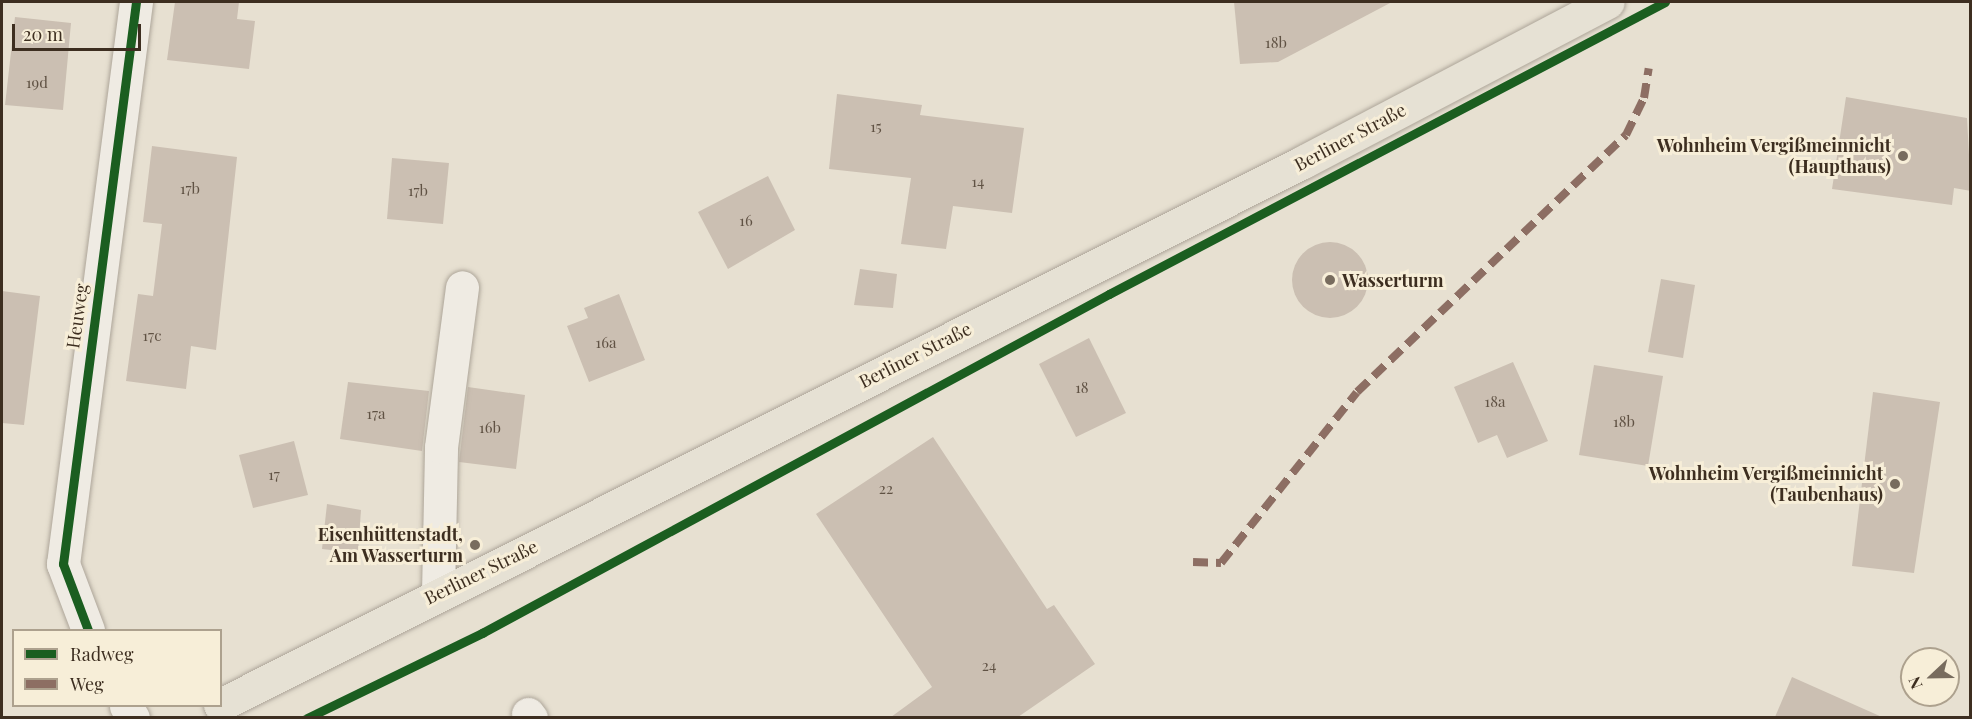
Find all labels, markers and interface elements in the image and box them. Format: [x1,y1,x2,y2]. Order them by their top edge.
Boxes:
scale bar [15,12,144,50]
text: 20 m [23,22,63,46]
house number: 18b [1265,34,1287,52]
house number: 19d [26,74,48,92]
street label: Berliner Straße [1290,98,1410,176]
house number: 15 [870,118,882,136]
place label: Wohnheim Vergißmeinnicht (Haupthaus) [1656,135,1891,178]
marker: Wohnheim Vergißmeinnicht (Haupthaus) [1896,149,1910,163]
house number: 14 [972,173,984,191]
house number: 17b [180,180,200,198]
house number: 17b [408,182,428,200]
house number: 16 [739,212,753,230]
place label: Wasserturm [1342,269,1443,291]
marker: Wasserturm [1323,273,1337,287]
street label: Heuweg [62,282,92,350]
street label: Berliner Straße [855,317,975,393]
house number: 17c [143,327,161,345]
house number: 16a [596,334,616,352]
house number: 18 [1075,379,1089,397]
house number: 18a [1485,393,1505,411]
house number: 17a [366,405,386,423]
house number: 18b [1613,413,1635,431]
house number: 16b [479,419,501,437]
place label: Wohnheim Vergißmeinnicht (Taubenhaus) [1648,463,1883,506]
house number: 17 [268,466,280,484]
marker: Wohnheim Vergißmeinnicht (Taubenhaus) [1888,477,1902,491]
house number: 22 [879,480,893,498]
place label: Eisenhüttenstadt, Am Wasserturm [318,524,463,566]
street label: Berliner Straße [421,535,541,609]
marker: Eisenhüttenstadt, Am Wasserturm [468,538,482,552]
legend [12,629,222,707]
text: Radweg [70,642,133,666]
north arrow [1900,647,1960,707]
house number: 24 [982,657,996,675]
text: Weg [70,672,104,696]
text: N [1903,674,1927,692]

